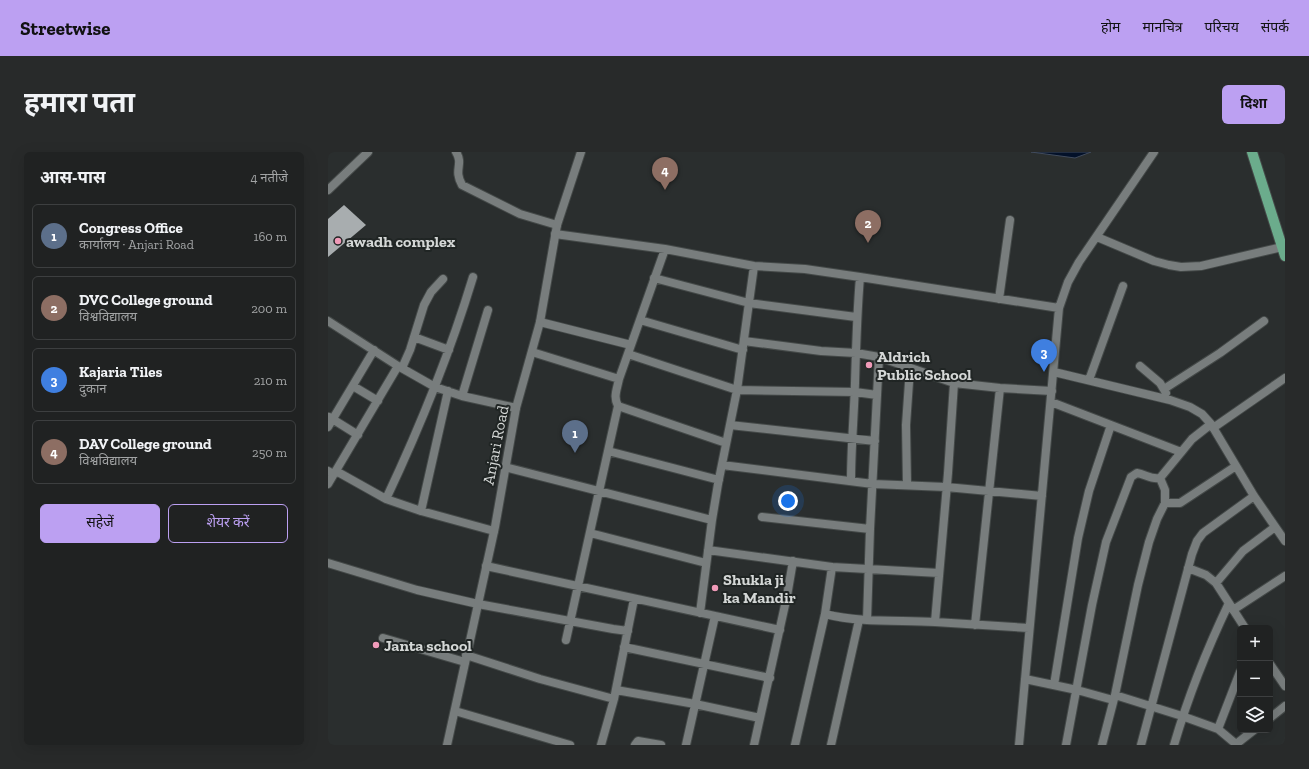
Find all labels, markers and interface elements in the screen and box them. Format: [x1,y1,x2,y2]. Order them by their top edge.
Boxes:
text: Streetwise [20,17,110,40]
text: होम [1101,19,1120,36]
text: मानचित्र [1142,19,1183,36]
text: परिचय [1205,19,1239,36]
text: संपर्क [1261,19,1289,36]
button: दिशा [1222,85,1285,124]
text: हमारा पता [24,86,135,119]
pin: 4 [652,157,678,190]
text: आस-पास [40,167,105,187]
text: 4 नतीजे [250,170,288,185]
pin: 2 [855,210,881,243]
text: Congress Office [79,219,183,237]
text: 1 [51,229,57,244]
text: 160 m [253,229,287,244]
place label: awadh complex [346,232,456,251]
marker: awadh complex [333,236,343,246]
text: कार्यालय · Anjari Road [79,237,194,252]
text: DVC College ground [79,291,212,309]
text: 2 [51,301,57,316]
text: 200 m [251,301,287,316]
text: विश्वविद्यालय [79,309,137,324]
pin: 3 [1031,339,1057,372]
place label: Aldrich Public School [877,347,972,384]
marker: Aldrich Public School [864,360,874,370]
text: Kajaria Tiles [79,363,162,381]
text: 3 [51,373,57,388]
text: 210 m [254,373,287,388]
text: दुकान [79,381,106,396]
street label: Anjari Road [478,404,513,486]
pin: 1 [562,420,588,453]
text: DAV College ground [79,435,212,453]
text: 4 [50,445,58,460]
text: 250 m [252,445,287,460]
text: विश्वविद्यालय [79,453,137,468]
your location [778,491,798,511]
button: सहेजें [40,504,160,543]
button: शेयर करें [168,504,288,543]
place label: Shukla ji ka Mandir [723,570,796,607]
marker: Shukla ji ka Mandir [710,583,720,593]
map controls [1237,625,1273,733]
button: + [1237,625,1273,661]
place label: Janta school [384,636,472,655]
marker: Janta school [371,640,381,650]
button: − [1237,661,1273,697]
button: layers [1237,697,1273,733]

